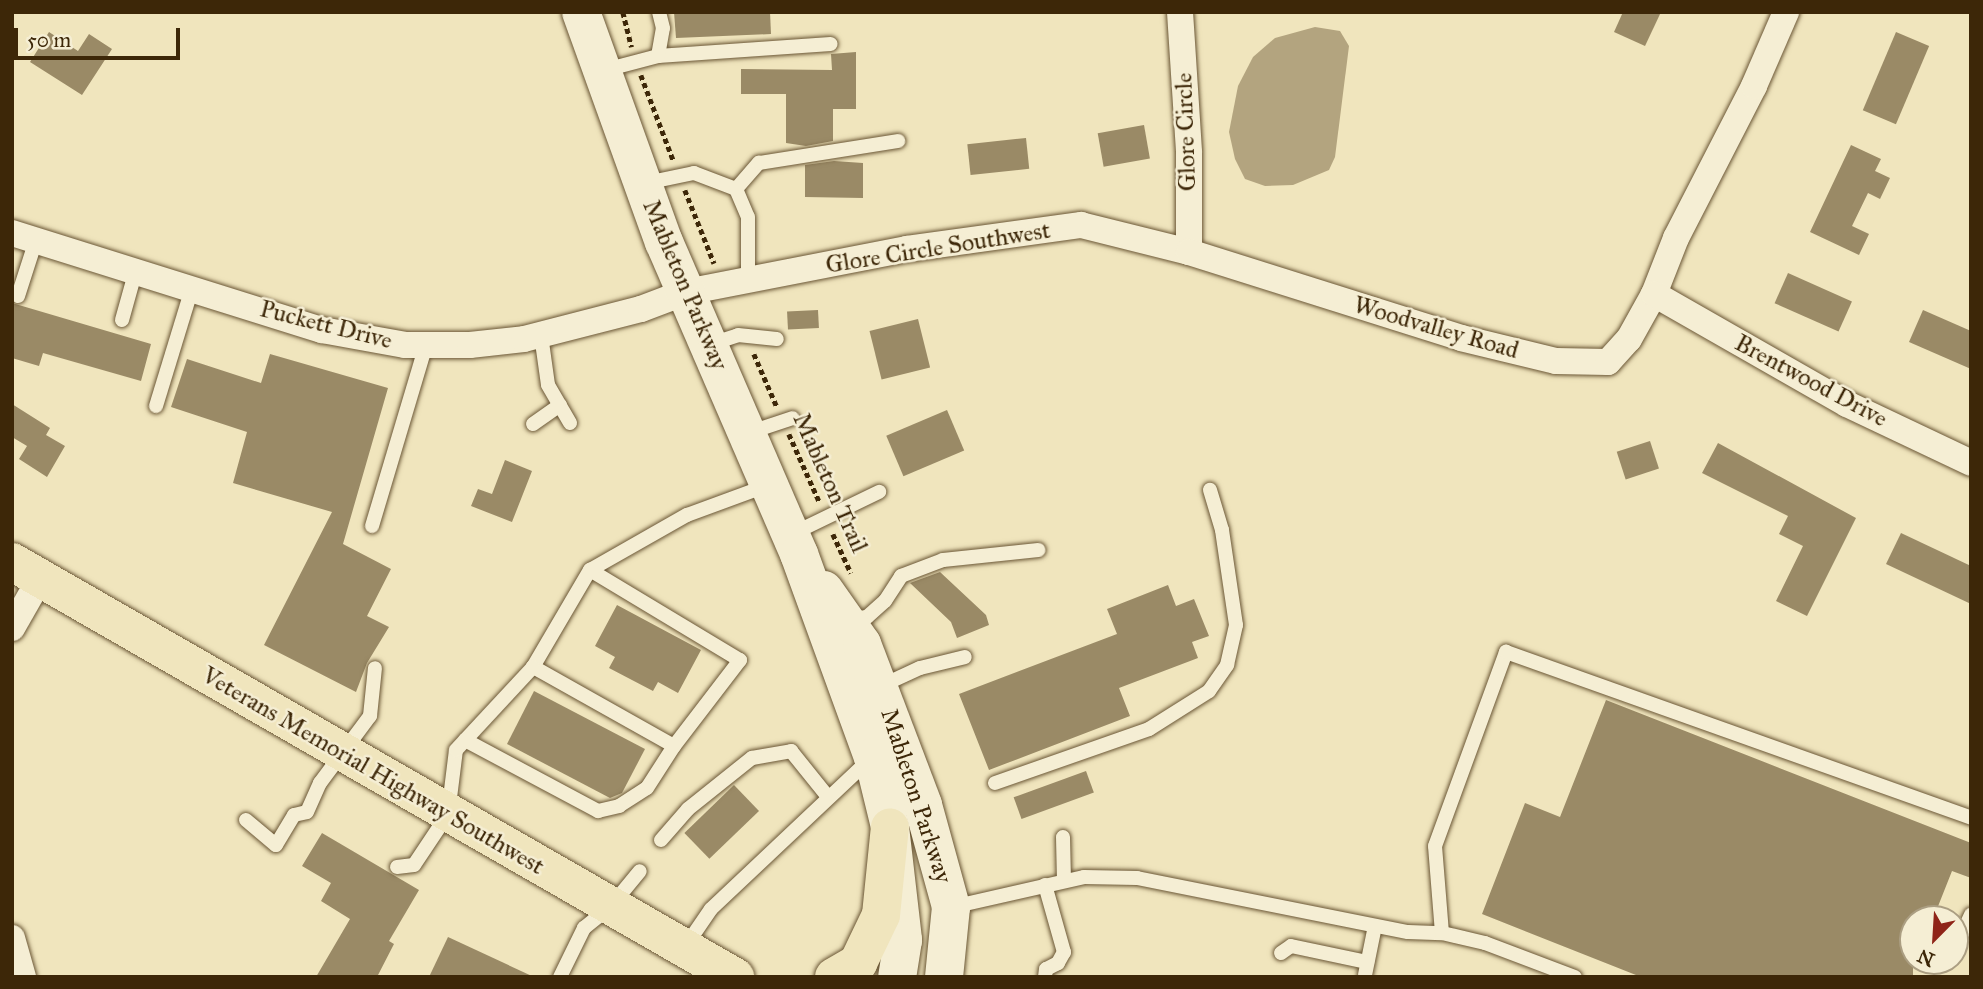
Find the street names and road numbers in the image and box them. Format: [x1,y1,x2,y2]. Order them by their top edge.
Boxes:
street label: Glore Circle [1170,72,1202,192]
street label: Mableton Parkway [636,196,734,374]
street label: Glore Circle Southwest [824,216,1052,280]
street label: Woodvalley Road [1350,291,1522,365]
street label: Puckett Drive [257,295,395,355]
street label: Brentwood Drive [1730,329,1892,433]
street label: Mableton Trail [786,409,874,557]
street label: Veterans Memorial Highway Southwest [197,661,549,881]
street label: Mableton Parkway [874,705,958,887]

